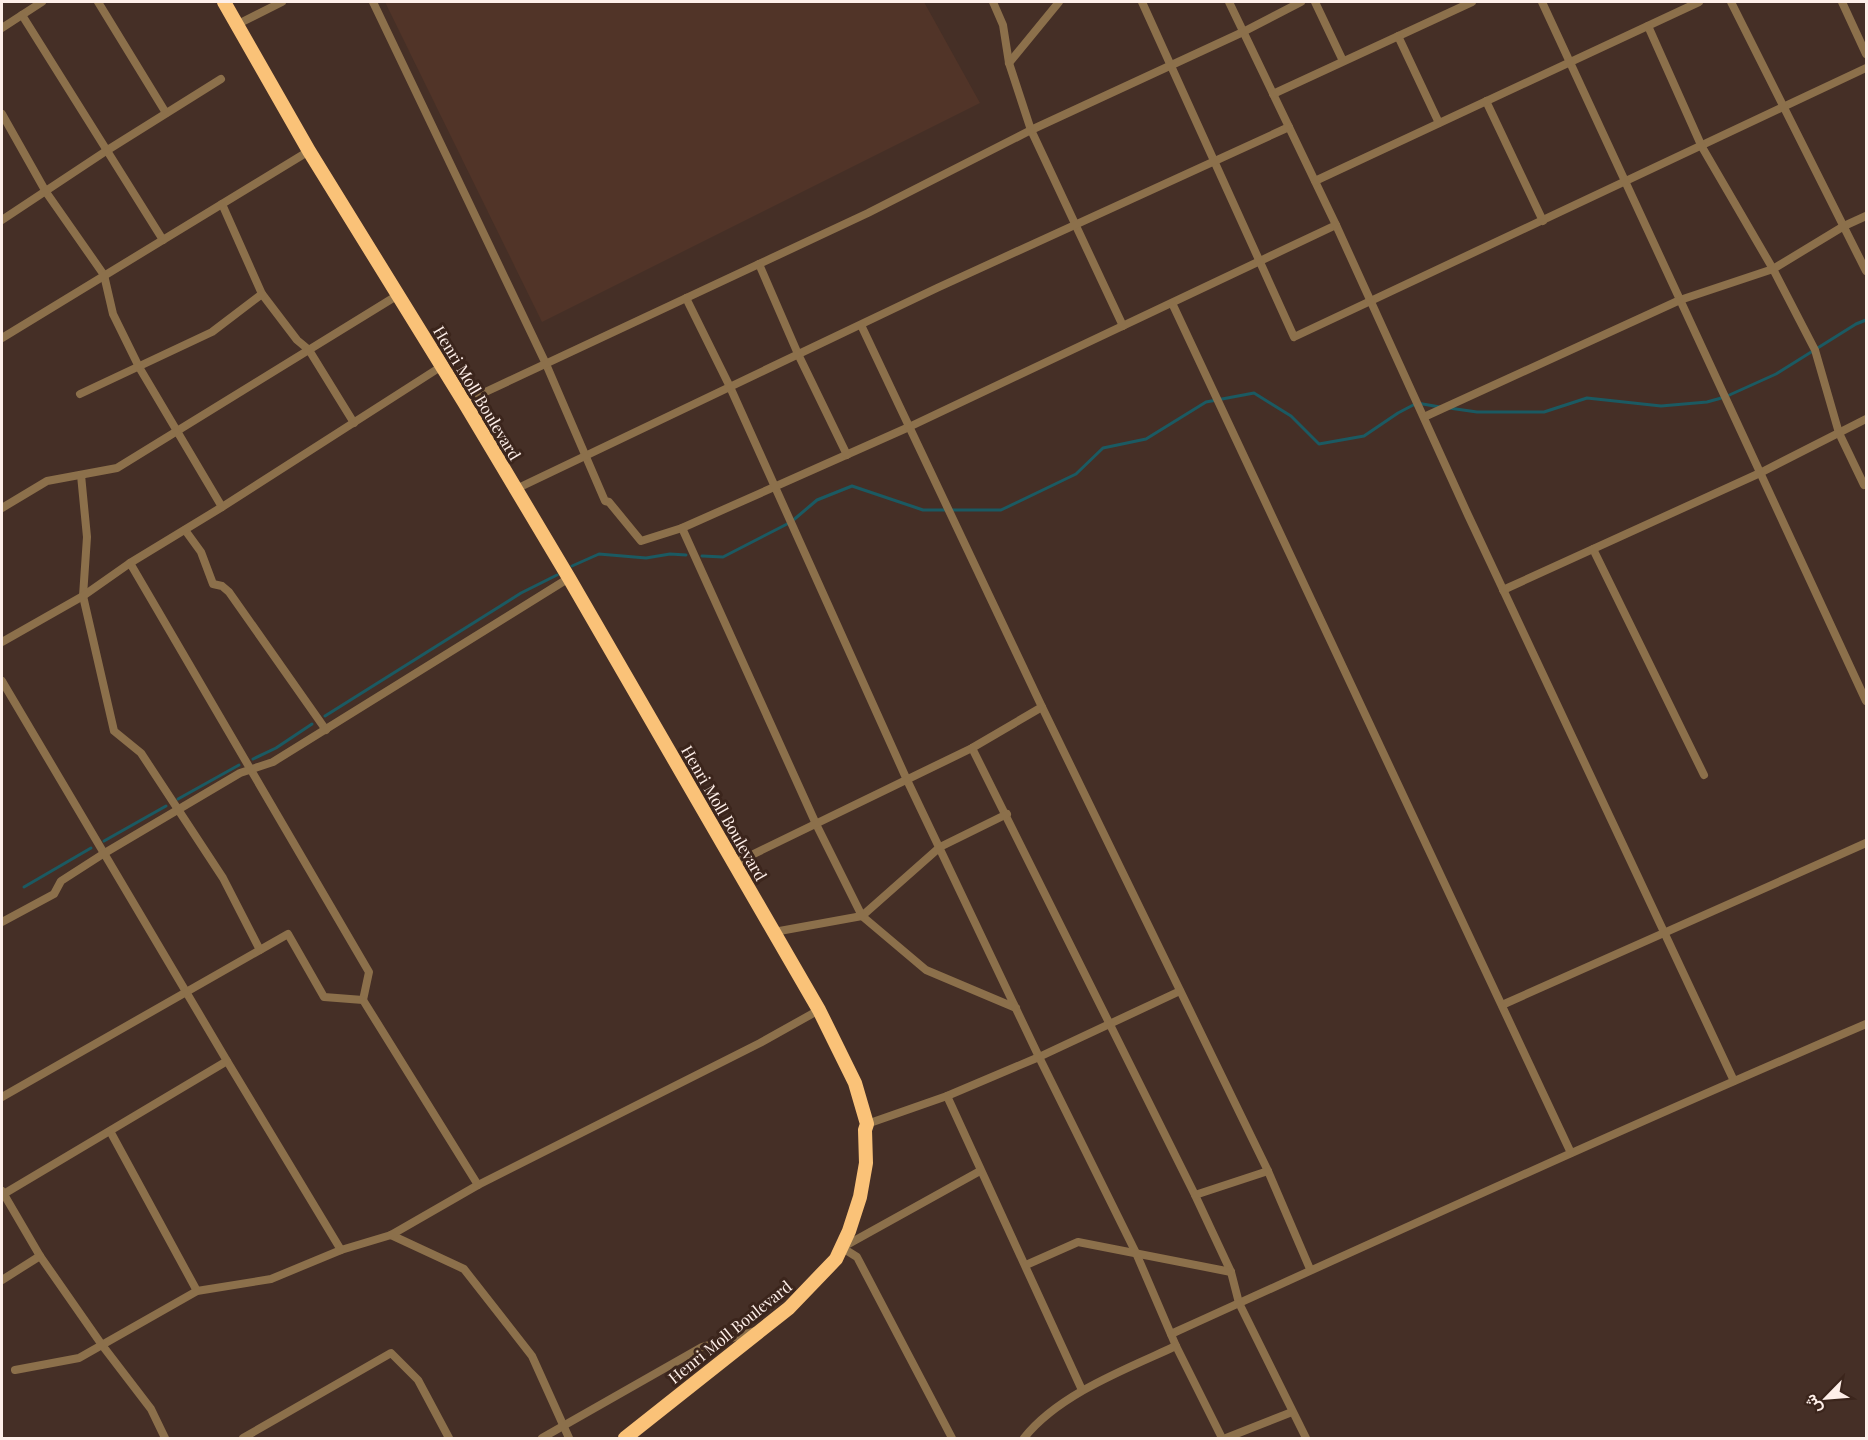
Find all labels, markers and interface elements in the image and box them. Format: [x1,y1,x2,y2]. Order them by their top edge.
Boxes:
street label: Henri Moll Boulevard [429,322,526,464]
street label: Henri Moll Boulevard [677,741,772,884]
street label: Henri Moll Boulevard [664,1275,796,1388]
north arrow [1796,1368,1856,1428]
text: ش [1798,1391,1826,1418]

